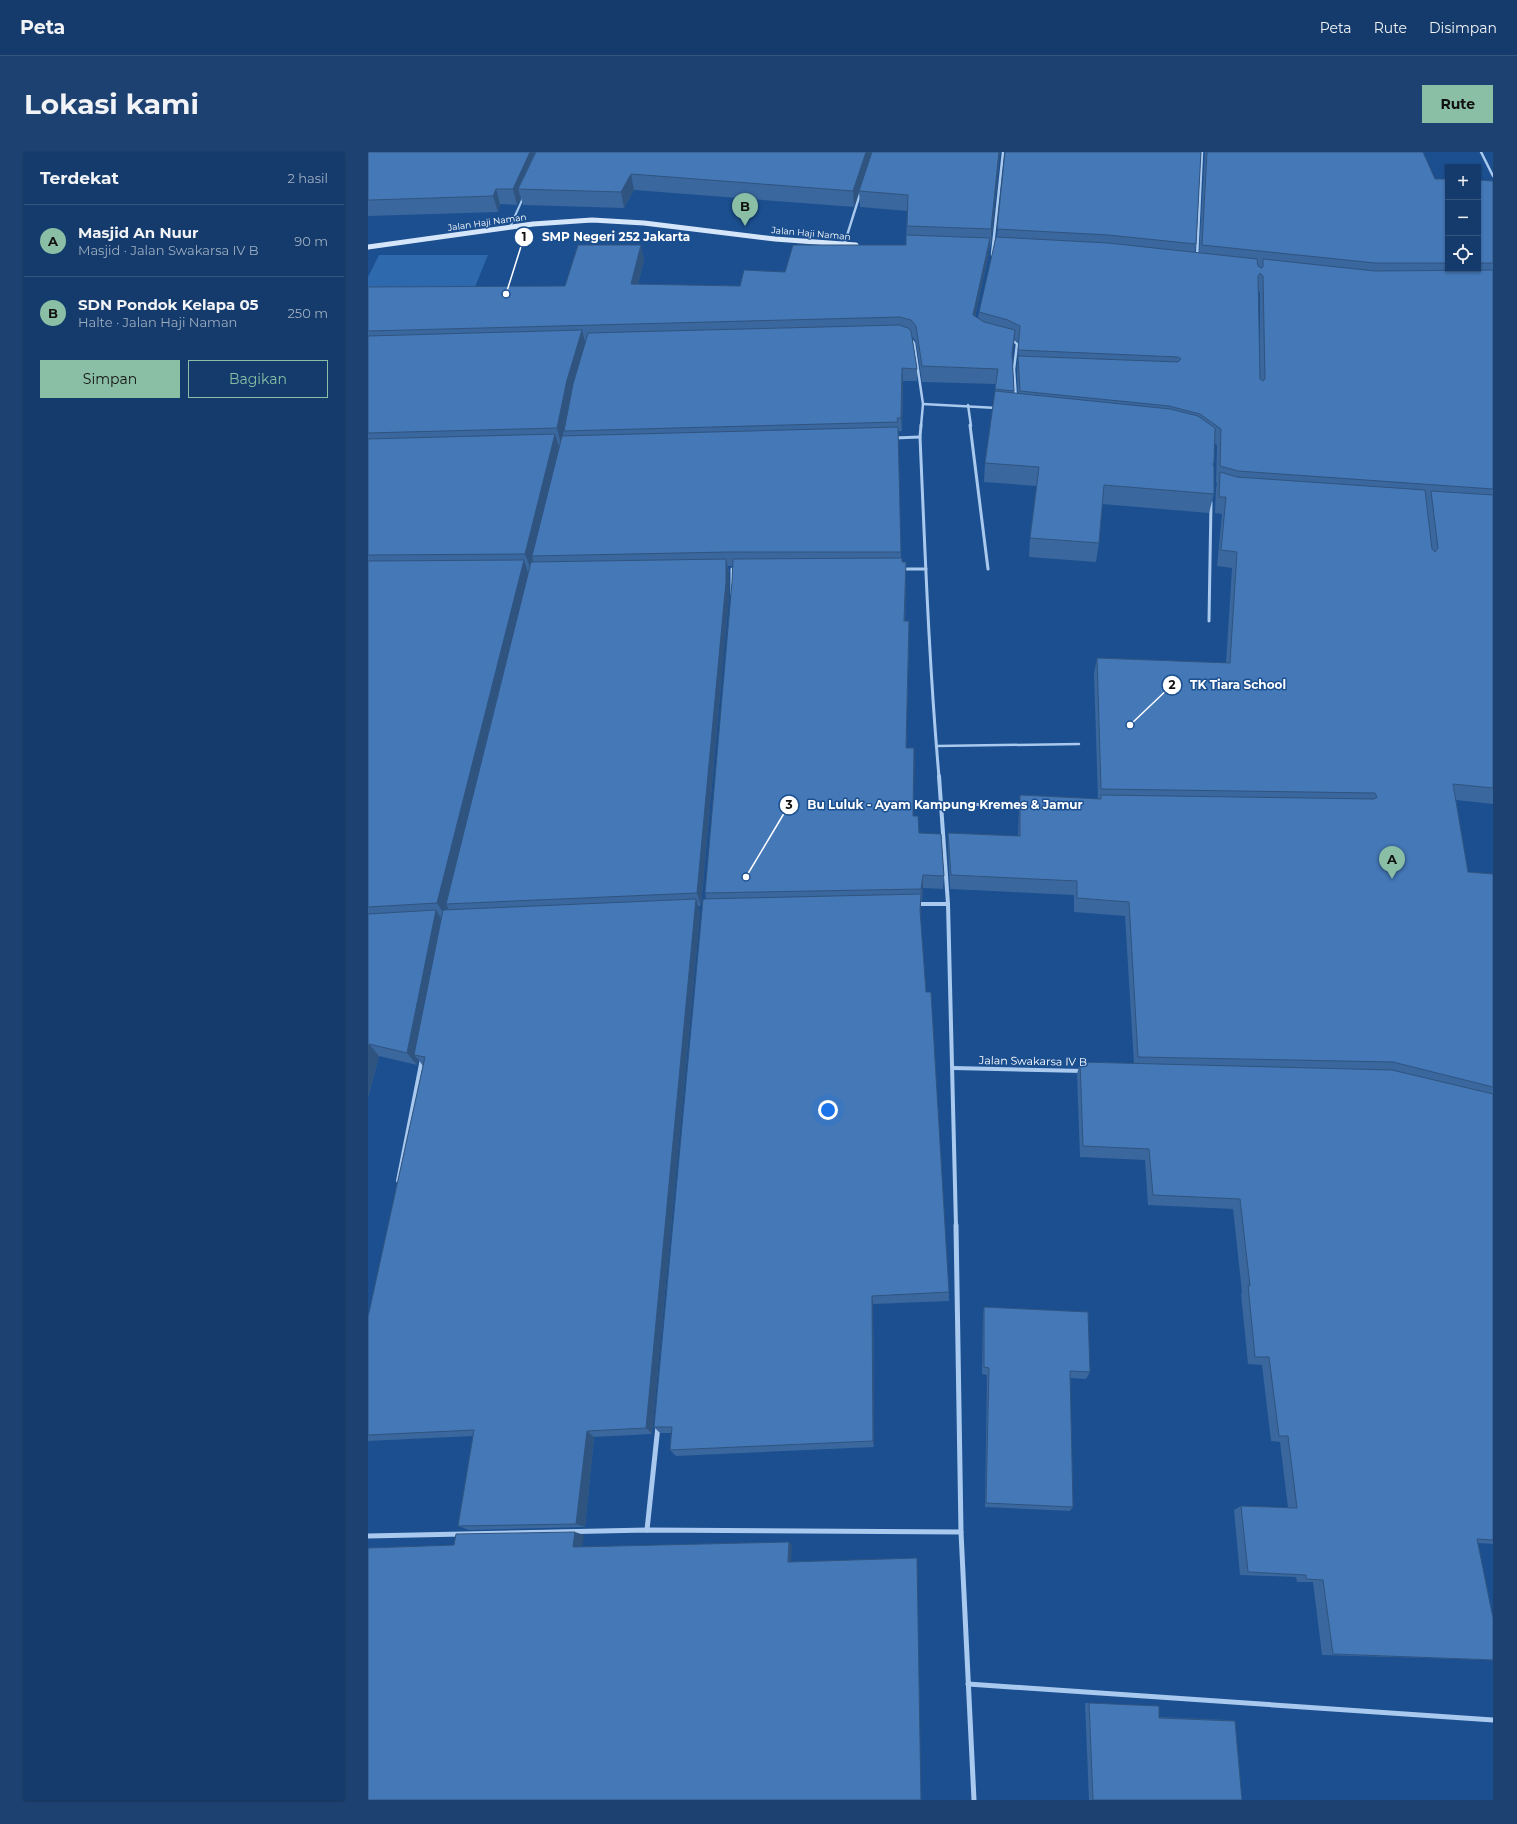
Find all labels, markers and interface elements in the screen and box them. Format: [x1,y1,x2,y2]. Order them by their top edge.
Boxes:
text: Peta [20,16,65,39]
text: Peta [1320,19,1352,37]
text: Rute [1374,19,1407,37]
text: Disimpan [1429,19,1497,37]
button: Rute [1422,85,1493,123]
text: Lokasi kami [24,87,199,121]
map controls [1445,164,1481,272]
button: + [1445,164,1481,200]
text: Terdekat [40,168,119,188]
text: 2 hasil [287,170,328,186]
pin: B [732,193,758,226]
button: − [1445,200,1481,236]
street label: Jalan Haji Naman [446,211,527,233]
text: Masjid An Nuur [78,223,199,242]
street label: Jalan Haji Naman [770,224,851,242]
callout: SMP Negeri 252 Jakarta [514,225,698,249]
text: 1 [522,229,526,244]
text: SMP Negeri 252 Jakarta [542,229,690,244]
text: A [48,233,58,249]
text: 90 m [294,233,328,249]
button: locate [1445,236,1481,272]
text: Masjid · Jalan Swakarsa IV B [78,242,259,258]
text: SDN Pondok Kelapa 05 [78,295,259,314]
text: B [48,305,58,321]
text: 250 m [287,305,328,321]
text: Halte · Jalan Haji Naman [78,314,237,330]
button: Simpan [40,360,180,398]
button: Bagikan [188,360,328,398]
callout: TK Tiara School [1162,673,1294,697]
text: 2 [1168,677,1176,692]
text: TK Tiara School [1190,677,1286,692]
callout: Bu Luluk - Ayam Kampung Kremes & Jamur [779,793,1090,817]
text: 3 [784,797,793,812]
text: Bu Luluk - Ayam Kampung Kremes & Jamur [807,797,1083,812]
pin: A [1379,846,1405,879]
street label: Jalan Swakarsa IV B [978,1053,1087,1069]
your location [818,1100,838,1120]

